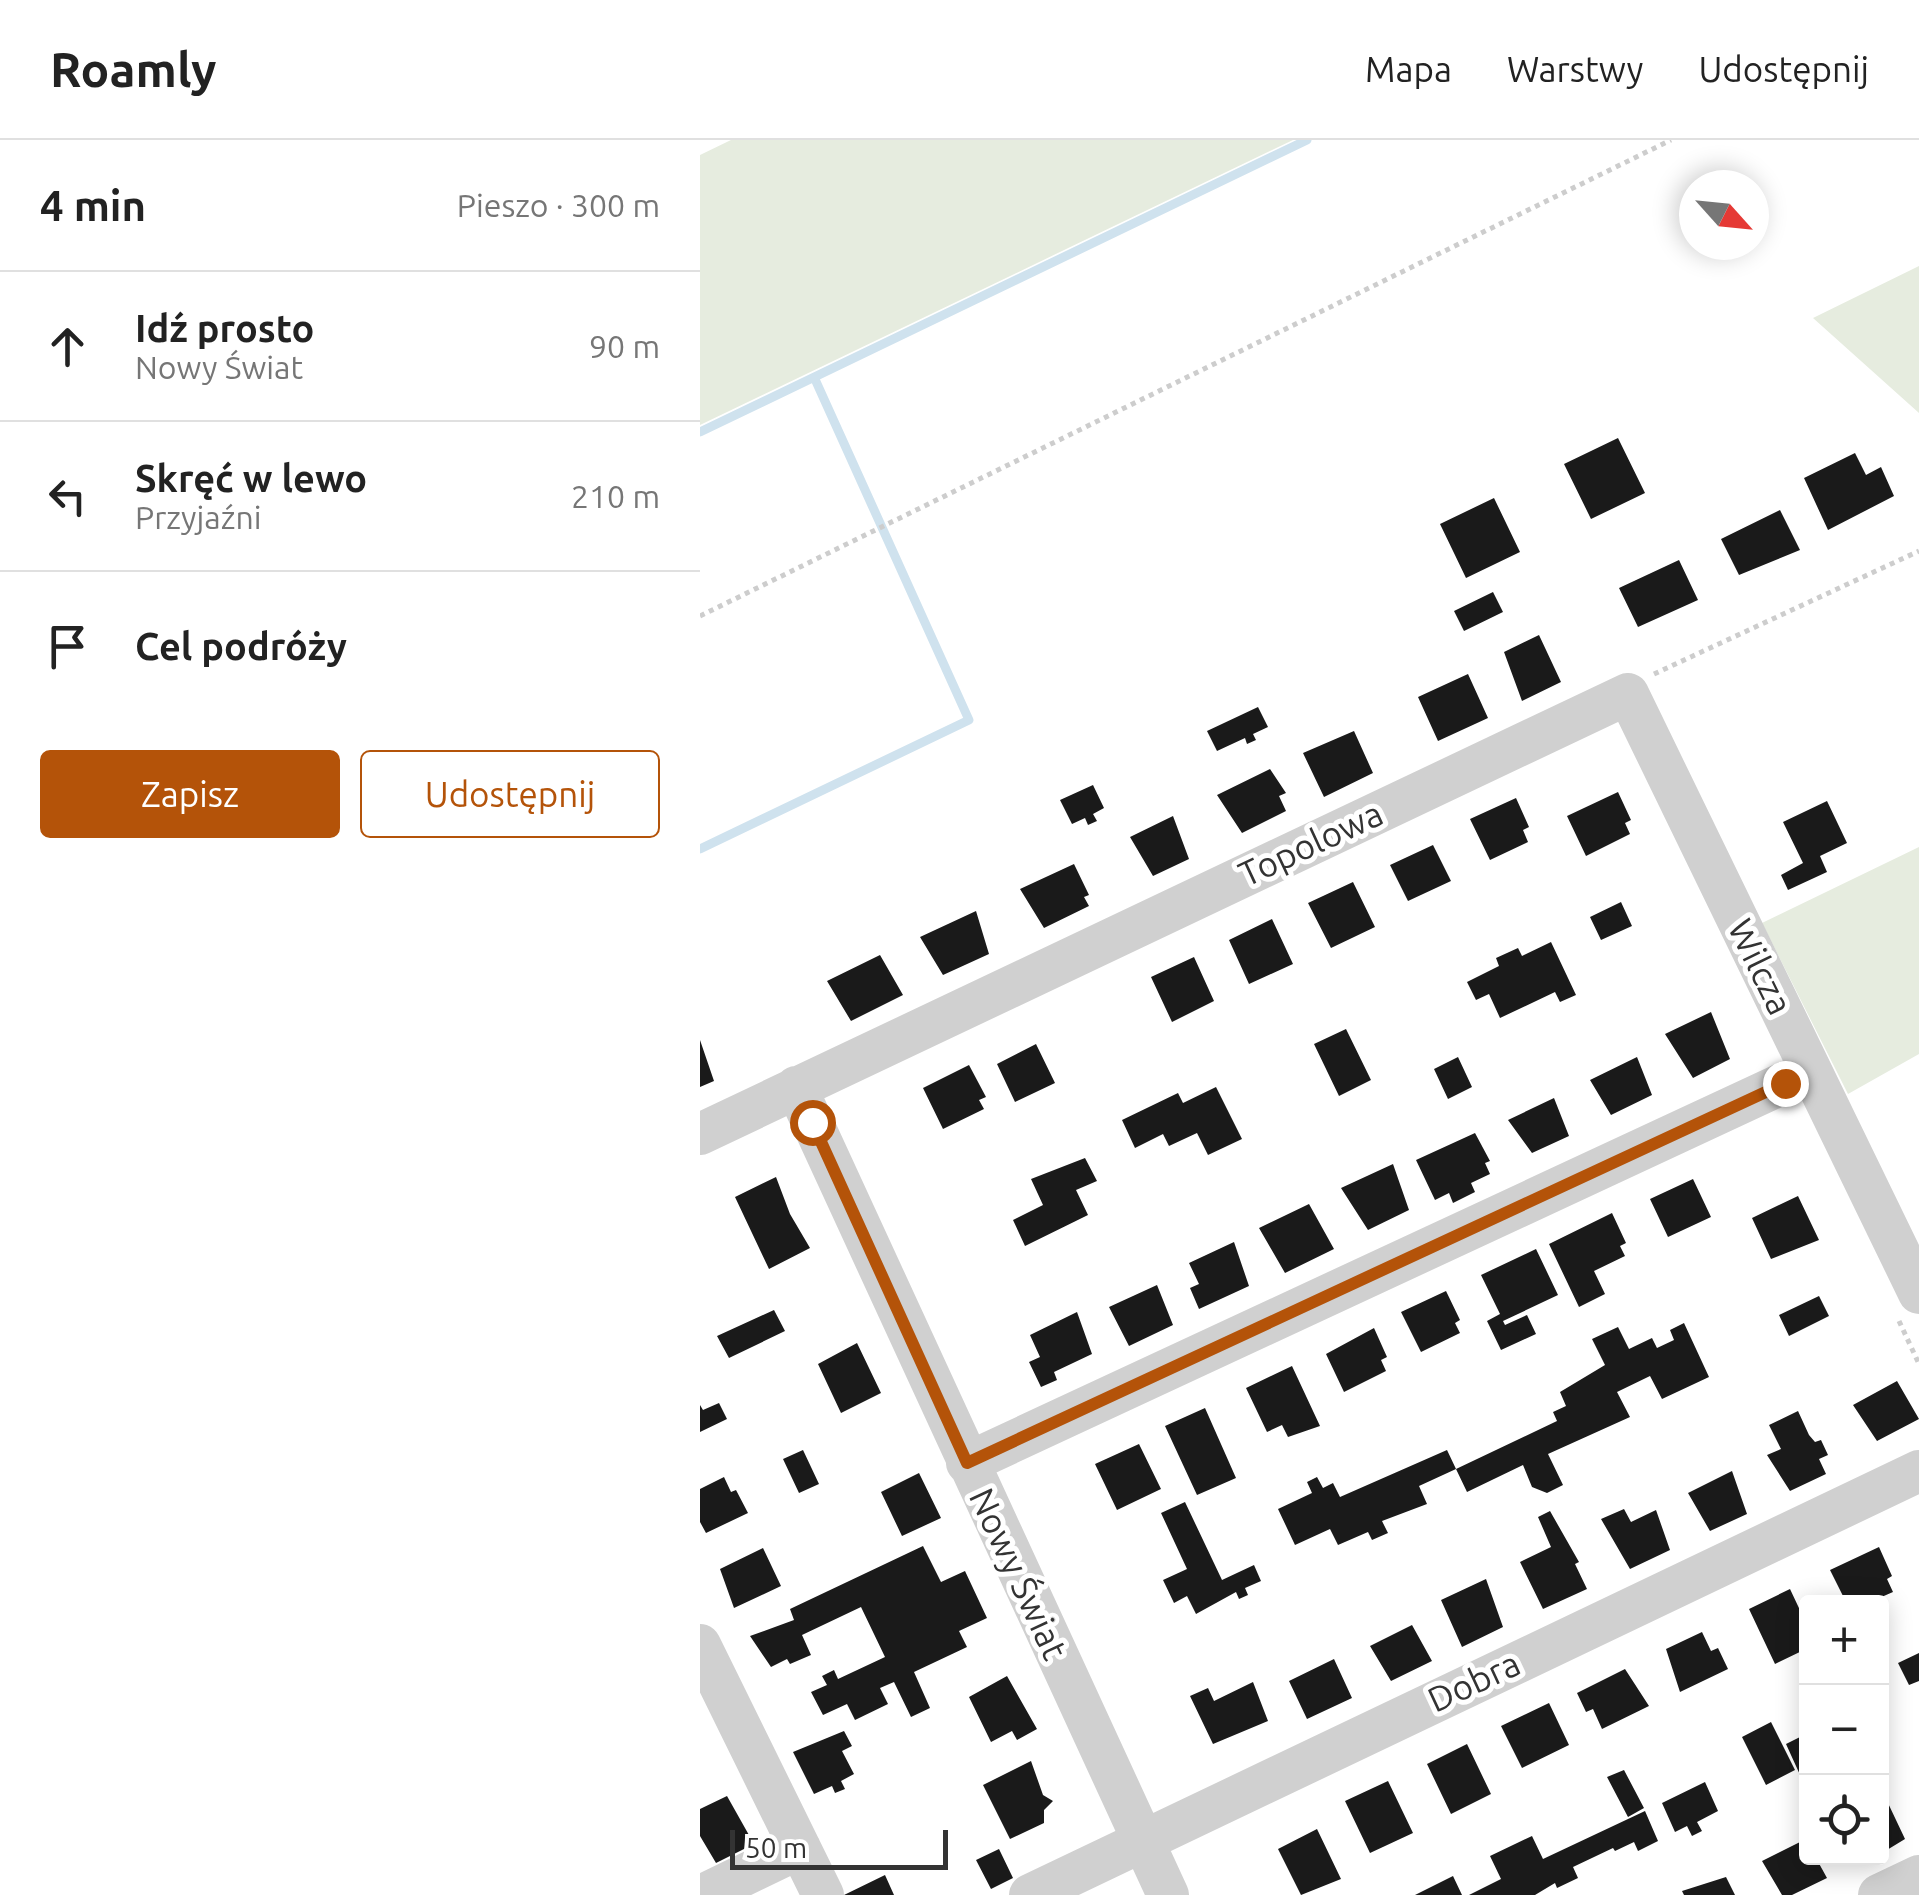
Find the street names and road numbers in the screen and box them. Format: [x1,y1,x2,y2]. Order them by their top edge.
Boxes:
street label: Topolowa [1232,792,1389,894]
street label: Wilcza [1721,912,1801,1021]
street label: Nowy Świat [962,1481,1077,1666]
street label: Dobra [1421,1642,1526,1720]

